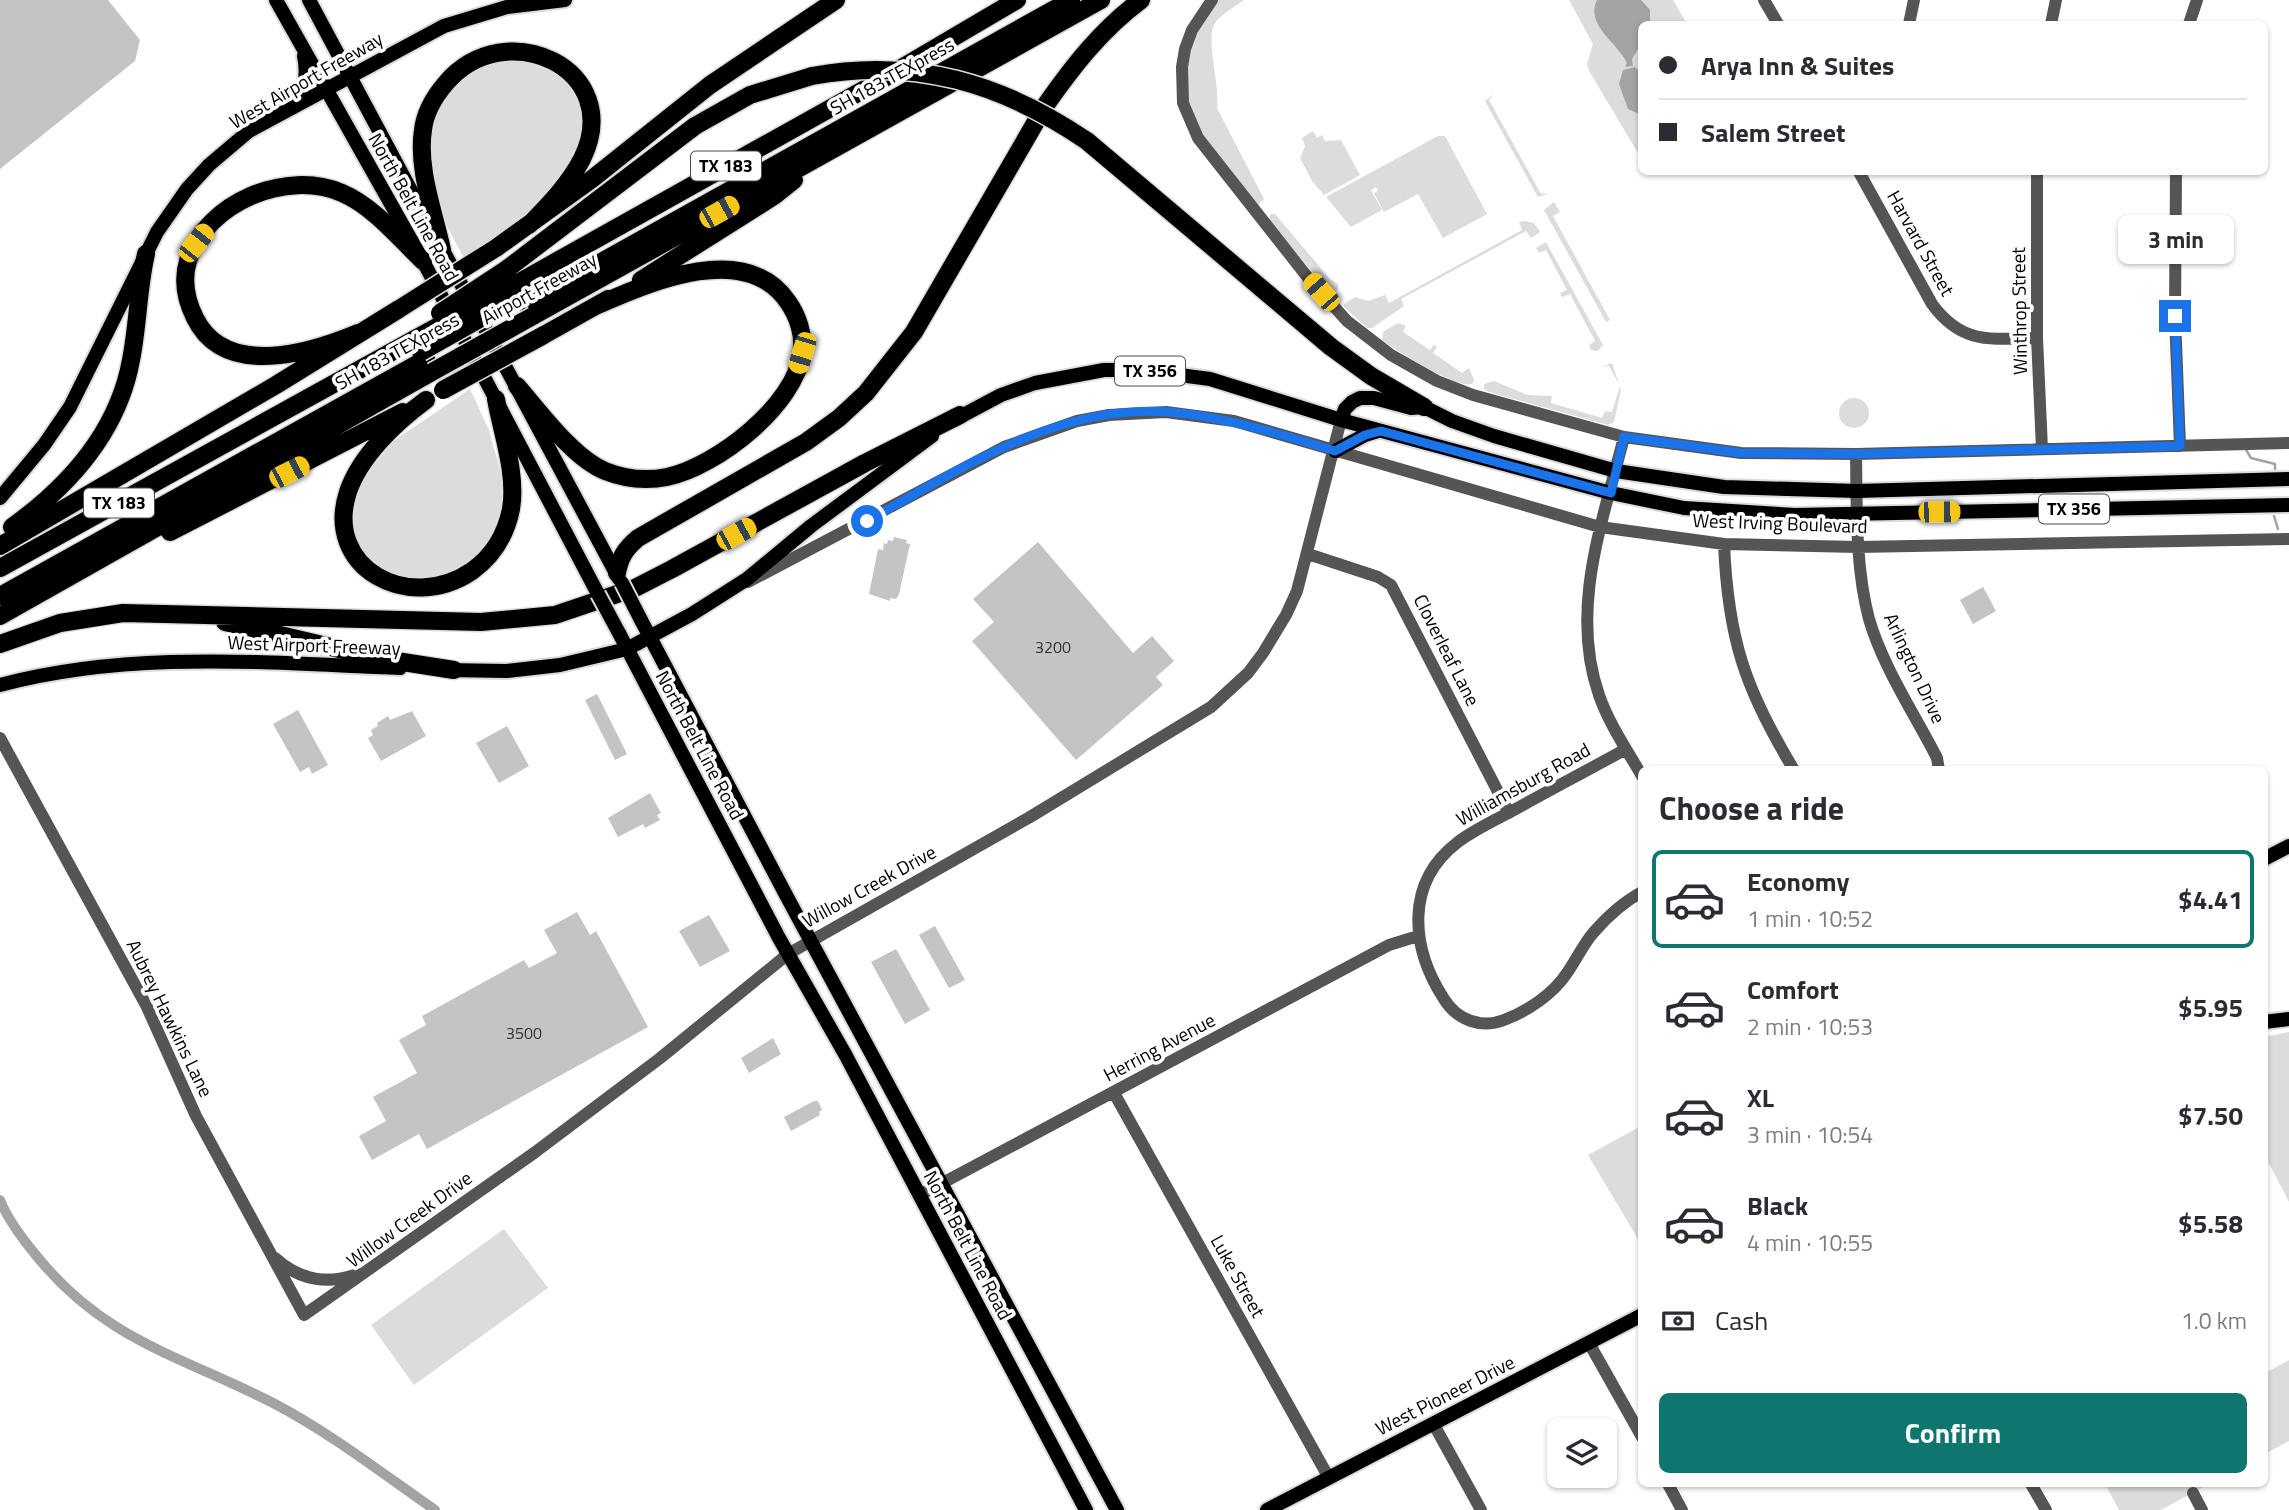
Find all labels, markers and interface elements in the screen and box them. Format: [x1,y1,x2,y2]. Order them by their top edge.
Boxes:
street label: West Airport Freeway [223,24,388,135]
street label: SH 183 TEXpress [824,29,959,122]
text: Arya Inn & Suites [1701,46,1894,85]
text: Salem Street [1701,113,1845,152]
street label: North Belt Line Road [362,127,467,286]
road number: TX 183 [691,152,761,181]
street label: Harvard Street [1880,185,1963,301]
car [696,193,743,231]
callout: 3 min [2117,215,2233,264]
car [175,220,218,266]
text: 3 min [2148,222,2204,257]
street label: Airport Freeway [476,244,602,331]
street label: Winthrop Street [2003,247,2034,375]
car [1300,269,1343,315]
route end [2159,300,2191,332]
street label: SH 183 TEXpress [329,304,464,397]
car [786,330,819,376]
road number: TX 356 [1115,356,1185,386]
car [266,453,313,491]
road number: TX 183 [84,489,154,518]
road number: TX 356 [2039,494,2109,524]
car [1918,501,1961,523]
route start [851,505,883,537]
street label: West Irving Boulevard [1692,505,1868,540]
car [713,515,760,553]
street label: Cloverleaf Lane [1407,589,1488,711]
street label: Arlington Drive [1877,608,1954,728]
street label: West Airport Freeway [227,627,401,662]
house number: 3200 [1035,635,1071,659]
street label: North Belt Line Road [649,665,752,825]
street label: Williamsburg Road [1450,735,1595,833]
text: Choose a ride [1659,784,1844,832]
street label: Willow Creek Drive [797,837,941,934]
text: Economy [1747,862,1849,901]
icon: car [1663,868,1726,931]
text: $4.41 [2178,880,2243,919]
text: 1 min · 10:52 [1747,901,1873,936]
street label: Aubrey Hawkins Lane [120,934,221,1102]
text: Comfort [1747,970,1839,1009]
icon: car [1663,976,1726,1039]
text: $5.95 [2178,988,2243,1027]
street label: Herring Avenue [1098,1005,1220,1088]
text: 2 min · 10:53 [1747,1009,1873,1044]
house number: 3500 [506,1021,542,1045]
text: XL [1747,1078,1774,1117]
icon: car [1663,1084,1726,1147]
text: $7.50 [2178,1096,2243,1135]
text: 3 min · 10:54 [1747,1117,1873,1152]
street label: Willow Creek Drive [340,1163,478,1274]
street label: North Belt Line Road [917,1165,1020,1325]
text: Black [1747,1186,1808,1225]
icon: car [1663,1192,1726,1255]
text: $5.58 [2178,1204,2243,1243]
text: 4 min · 10:55 [1747,1225,1873,1260]
street label: Luke Street [1204,1229,1273,1323]
text: Cash [1715,1301,1768,1340]
icon: cash [1659,1302,1697,1340]
text: 1.0 km [2181,1303,2247,1338]
street label: West Pioneer Drive [1370,1347,1519,1442]
button: Confirm [1659,1393,2247,1473]
map controls [1547,1418,1617,1488]
button: layers [1547,1418,1617,1488]

